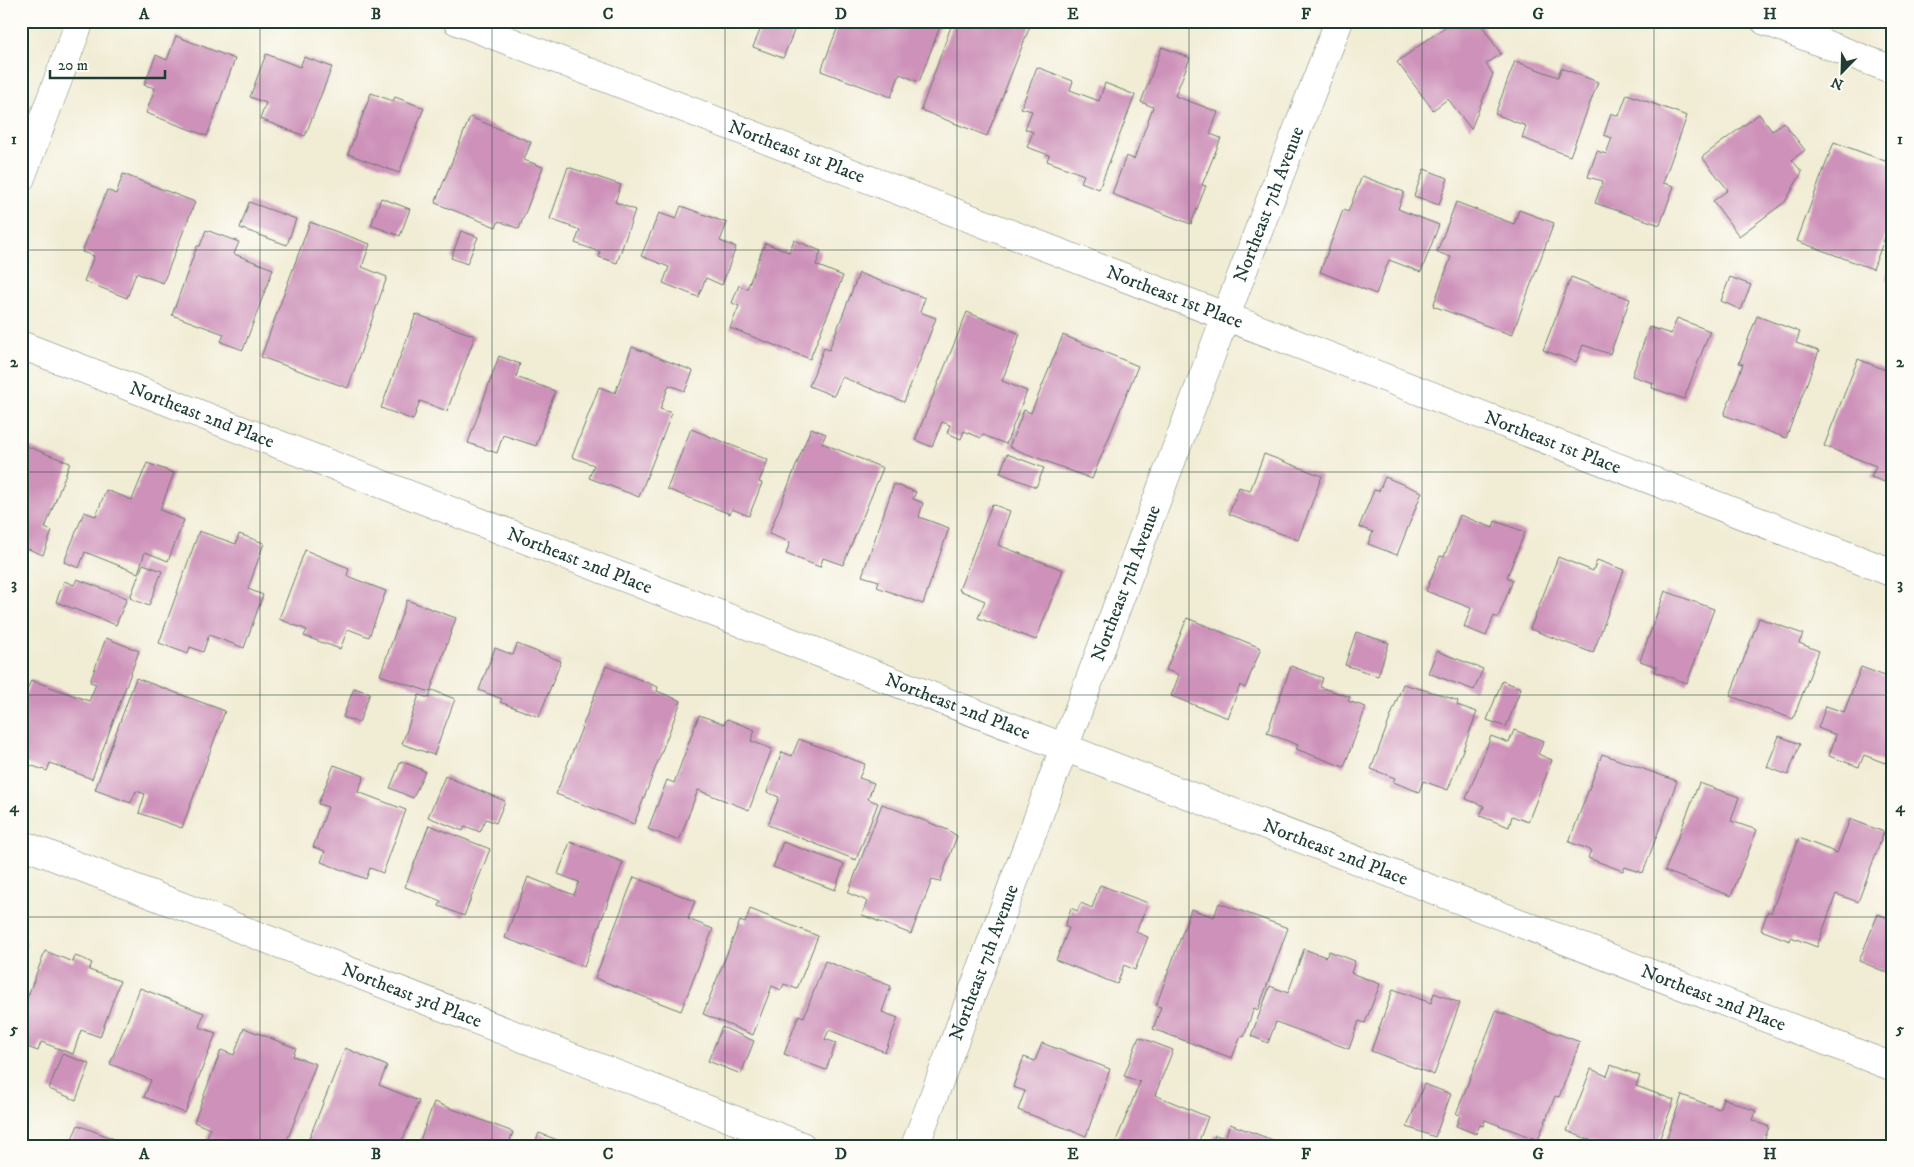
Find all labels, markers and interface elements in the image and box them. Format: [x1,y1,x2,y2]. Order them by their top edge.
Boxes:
text: A [138,4,150,24]
text: B [371,4,381,24]
text: C [603,4,613,24]
text: D [835,4,847,24]
text: E [1067,4,1079,24]
text: F [1301,4,1311,24]
text: G [1532,4,1544,24]
text: H [1763,4,1777,24]
scale bar [50,48,165,80]
north arrow [1816,48,1866,98]
text: 20 m [58,56,88,75]
text: N [1828,72,1846,94]
street label: Northeast 1st Place [725,115,868,188]
street label: Northeast 7th Avenue [1228,123,1309,285]
text: 1 [11,129,17,149]
text: 1 [1897,129,1903,149]
street label: Northeast 1st Place [1103,260,1246,334]
text: 2 [10,352,19,372]
text: 2 [1896,352,1905,372]
street label: Northeast 2nd Place [126,376,278,453]
street label: Northeast 1st Place [1481,406,1624,479]
street label: Northeast 7th Avenue [1086,502,1165,664]
street label: Northeast 2nd Place [504,522,656,599]
text: 3 [11,574,17,594]
text: 3 [1897,574,1903,594]
street label: Northeast 2nd Place [882,668,1034,745]
text: 4 [8,797,19,817]
text: 4 [1894,797,1905,817]
street label: Northeast 2nd Place [1260,814,1412,890]
street label: Northeast 7th Avenue [944,881,1023,1044]
street label: Northeast 3rd Place [338,958,485,1033]
street label: Northeast 2nd Place [1638,959,1789,1036]
text: 5 [9,1019,18,1039]
text: 5 [1895,1019,1904,1039]
text: A [138,1144,150,1164]
text: B [371,1144,381,1164]
text: C [603,1144,613,1164]
text: D [835,1144,847,1164]
text: E [1067,1144,1079,1164]
text: F [1301,1144,1311,1164]
text: G [1532,1144,1544,1164]
text: H [1763,1144,1777,1164]

